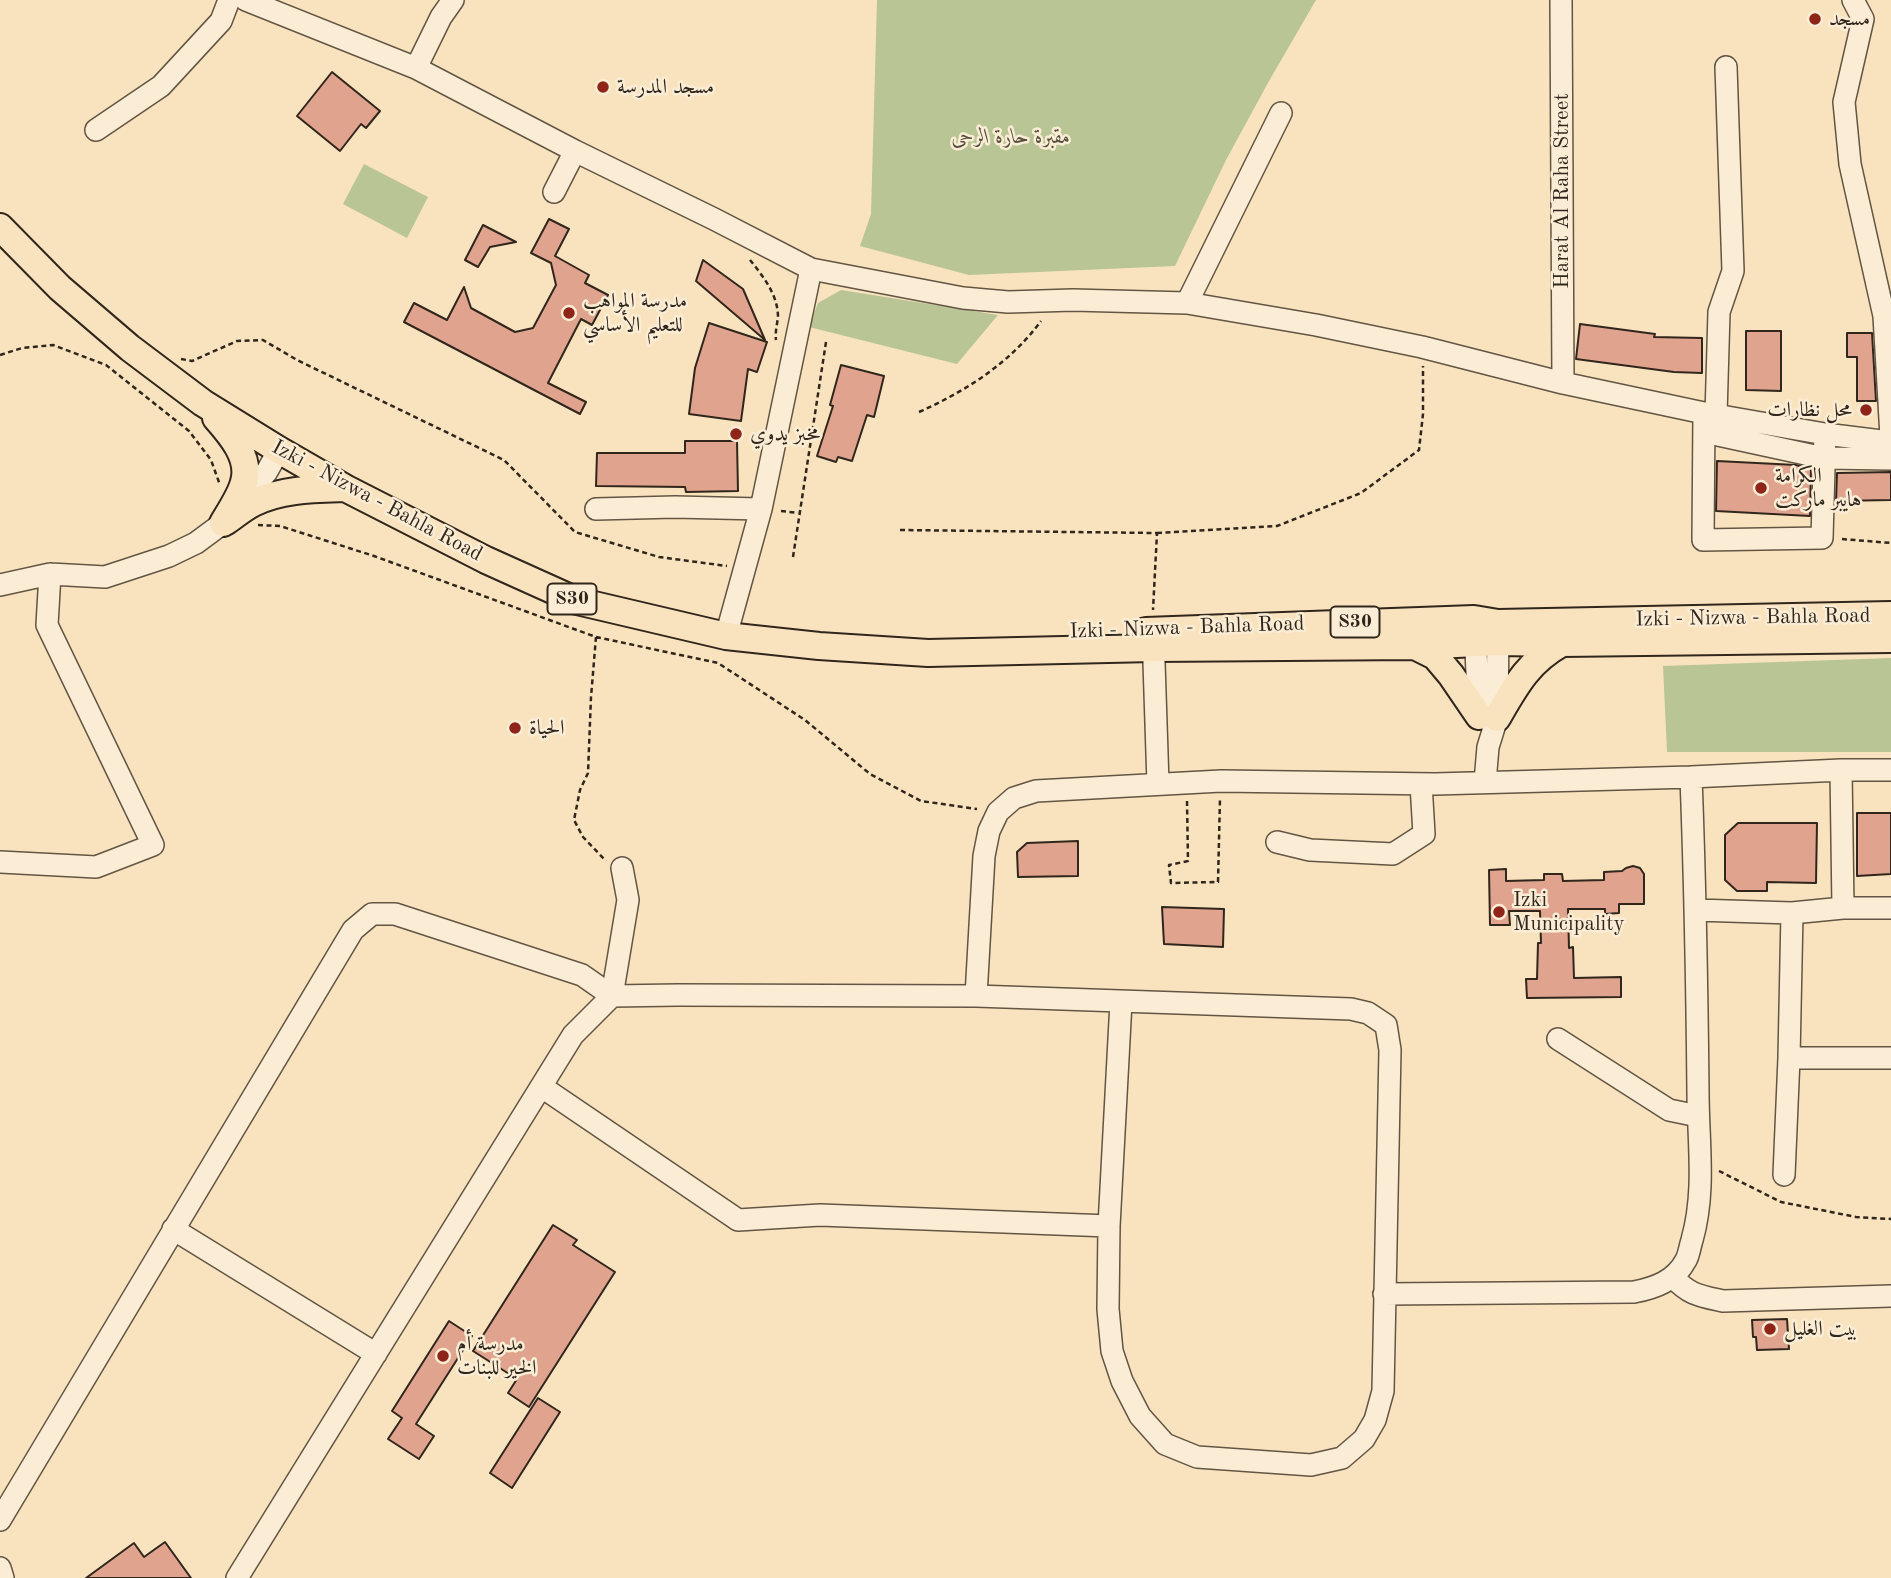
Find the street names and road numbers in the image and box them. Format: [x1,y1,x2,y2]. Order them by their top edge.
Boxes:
street label: Harat Al Raha Street [1549,93,1575,289]
street label: Izki - Nizwa - Bahla Road [267,435,487,567]
road number: S30 [548,584,596,614]
street label: Izki - Nizwa - Bahla Road [1635,603,1871,633]
road number: S30 [1330,607,1380,638]
street label: Izki - Nizwa - Bahla Road [1069,611,1305,645]

